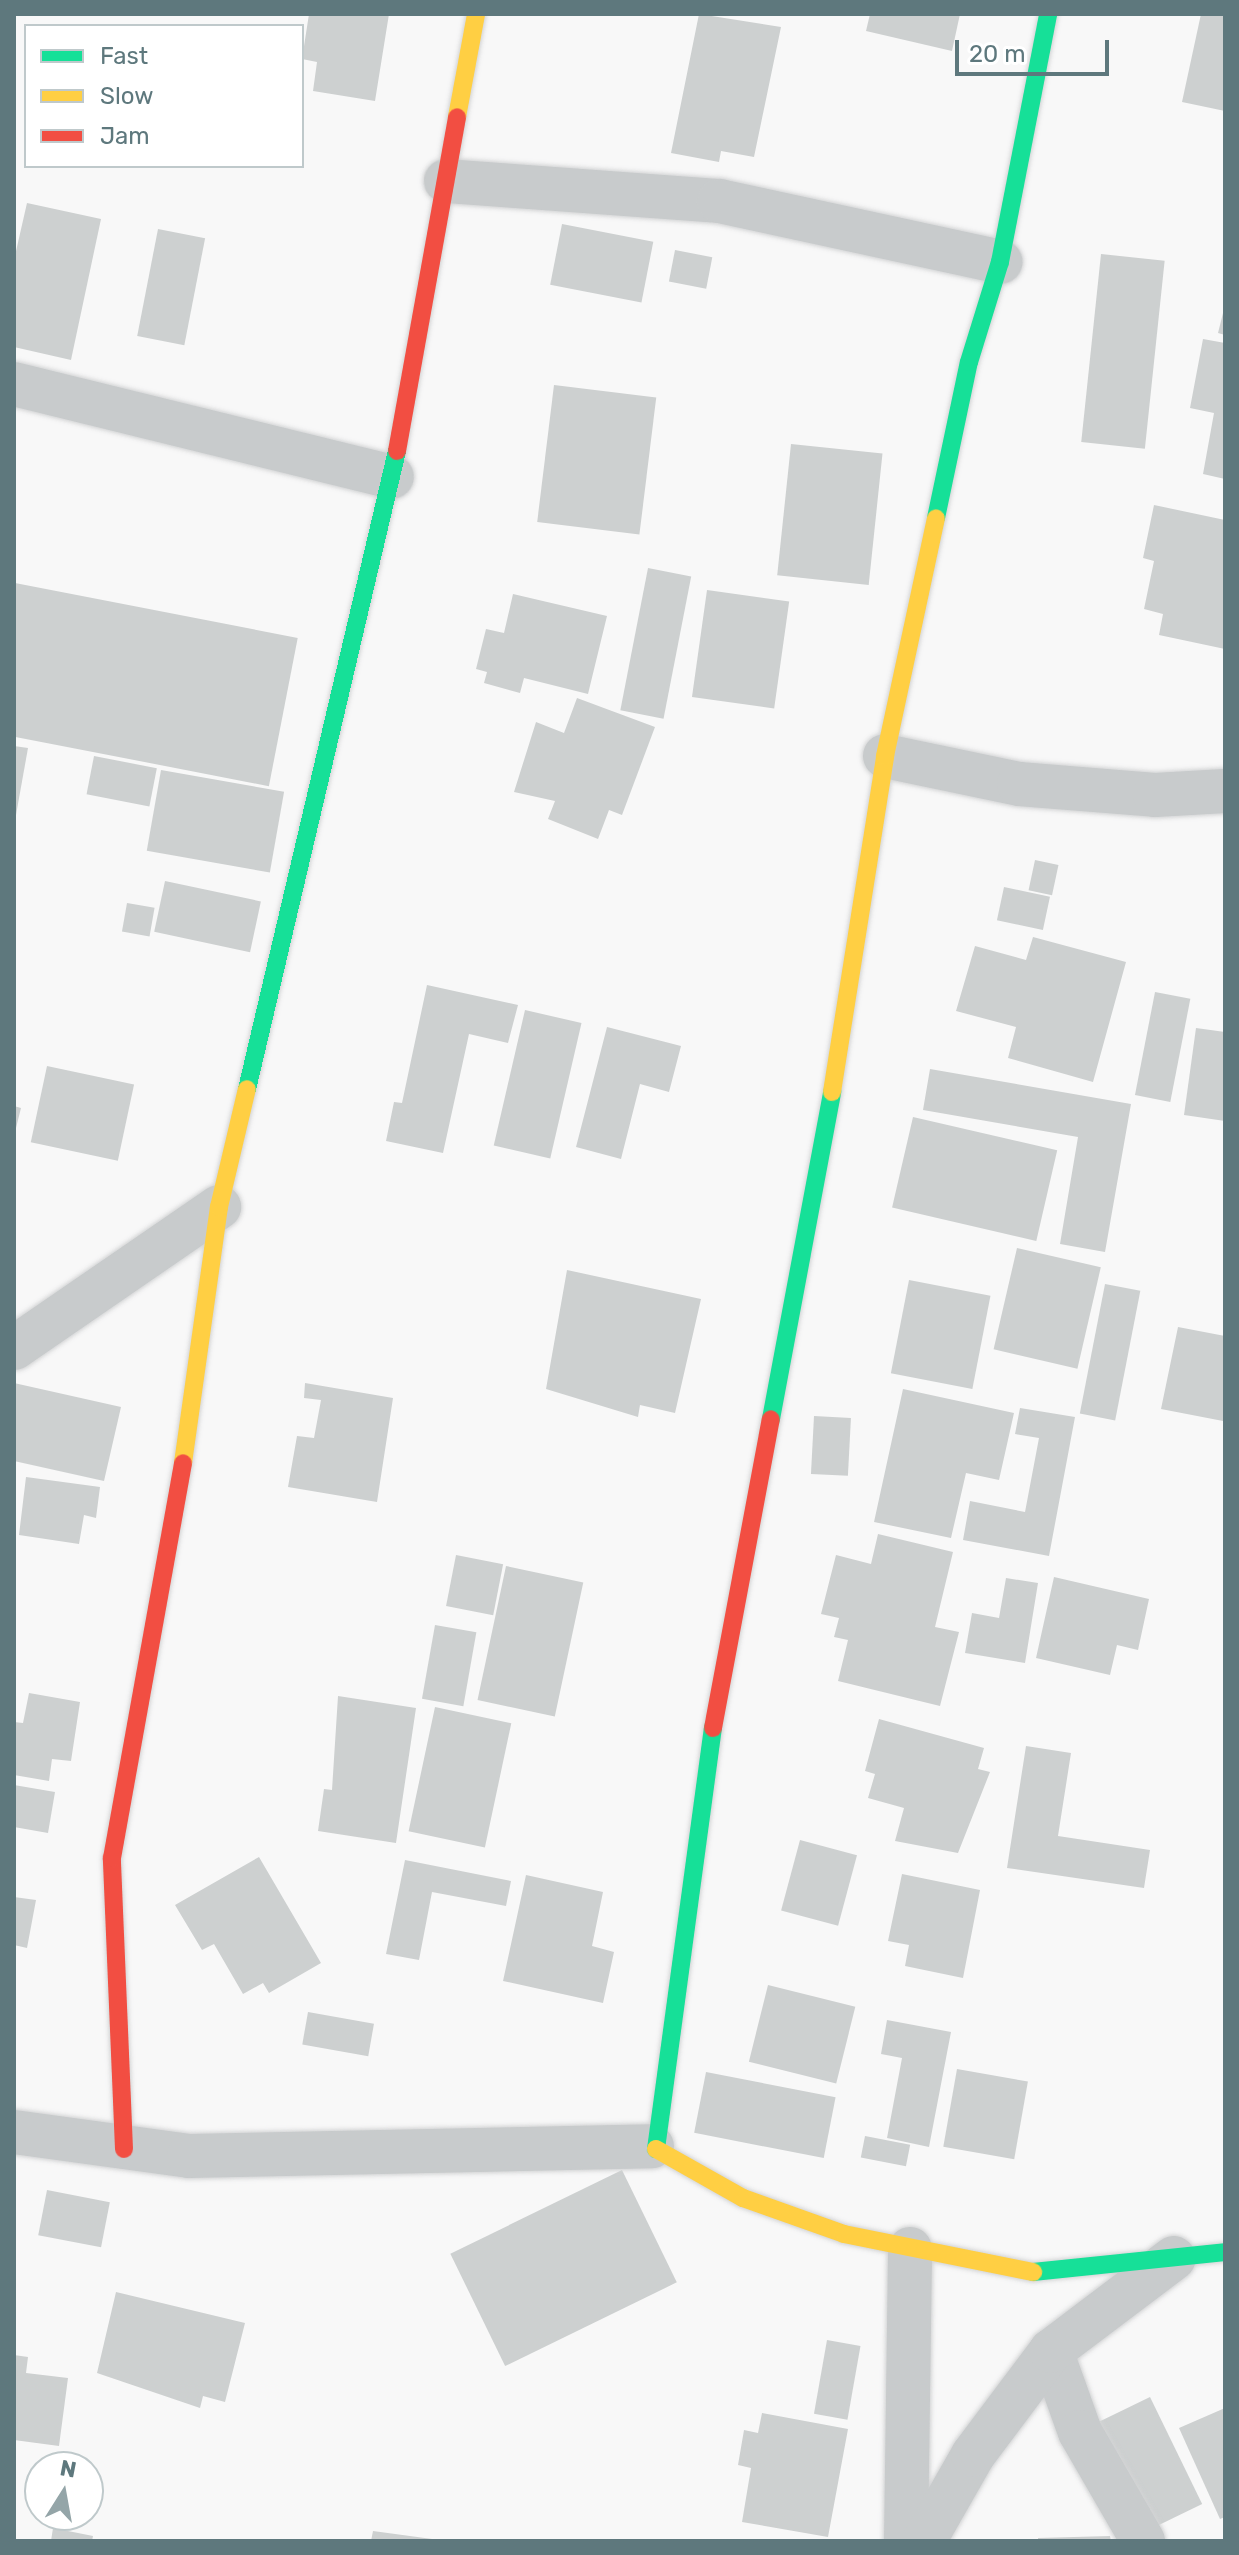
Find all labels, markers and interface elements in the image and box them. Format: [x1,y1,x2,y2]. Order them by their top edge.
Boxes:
legend [24,24,304,168]
scale bar [959,24,1113,74]
text: 20 m [969,40,1026,68]
text: Fast [100,42,148,70]
text: Slow [100,82,153,110]
text: Jam [100,122,150,150]
north arrow [24,2451,104,2531]
text: N [58,2454,79,2484]

